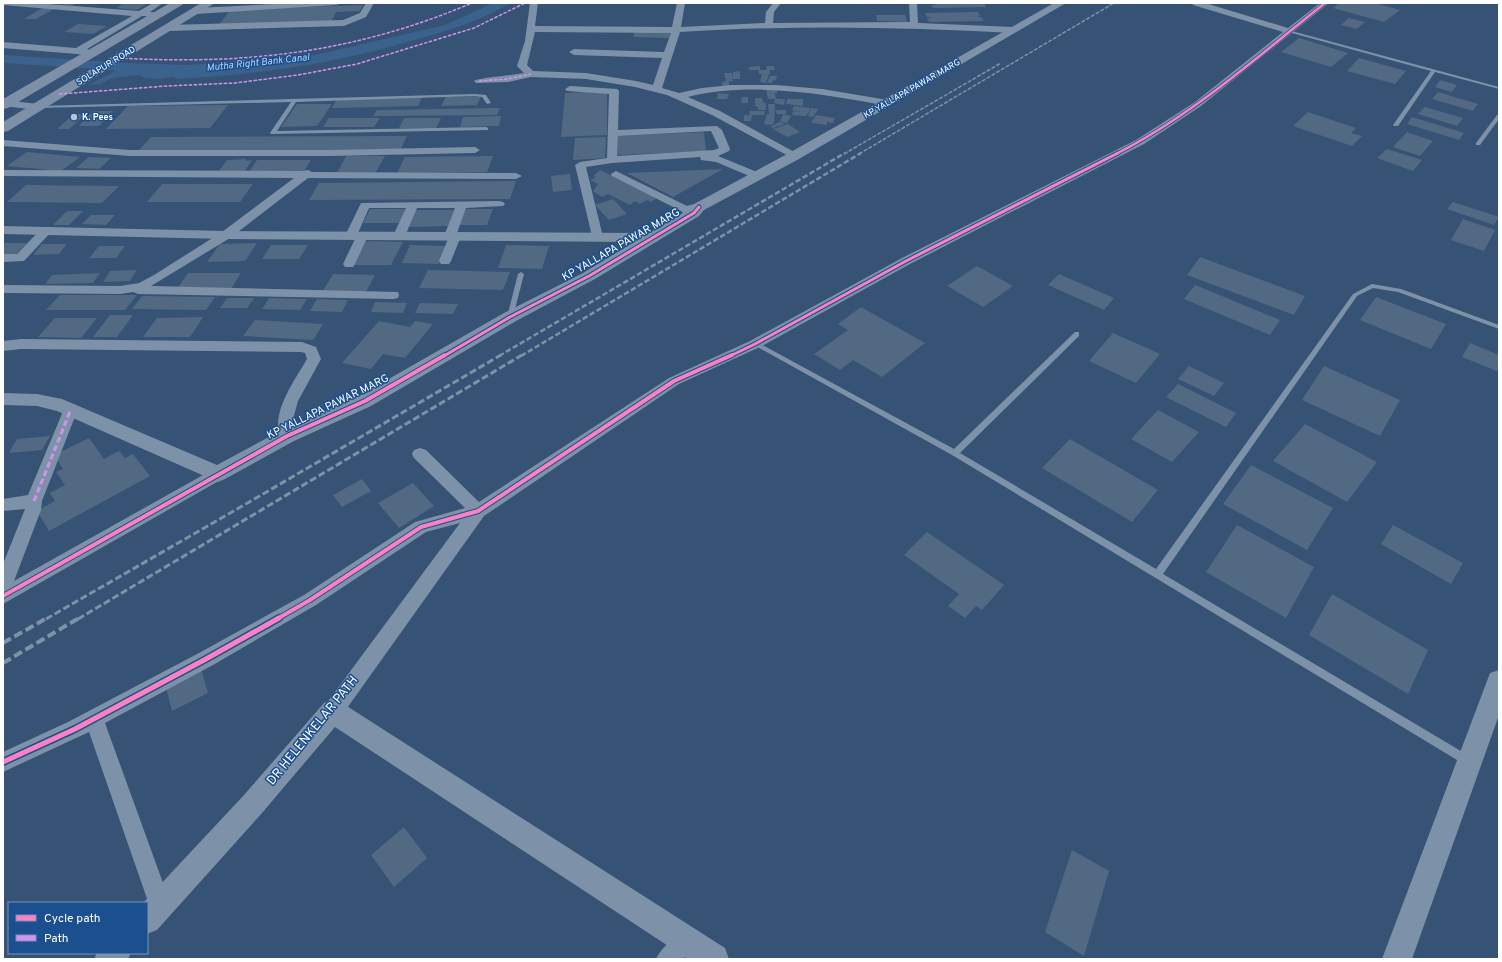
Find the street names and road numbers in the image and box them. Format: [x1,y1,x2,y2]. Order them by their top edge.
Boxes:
street label: SOLAPUR ROAD [74,44,138,88]
street label: KP YALLAPA PAWAR MARG [862,57,962,121]
street label: KP YALLAPA PAWAR MARG [559,205,683,285]
street label: KP YALLAPA PAWAR MARG [265,371,391,443]
street label: DR HELENKELAR PATH [264,673,362,789]

